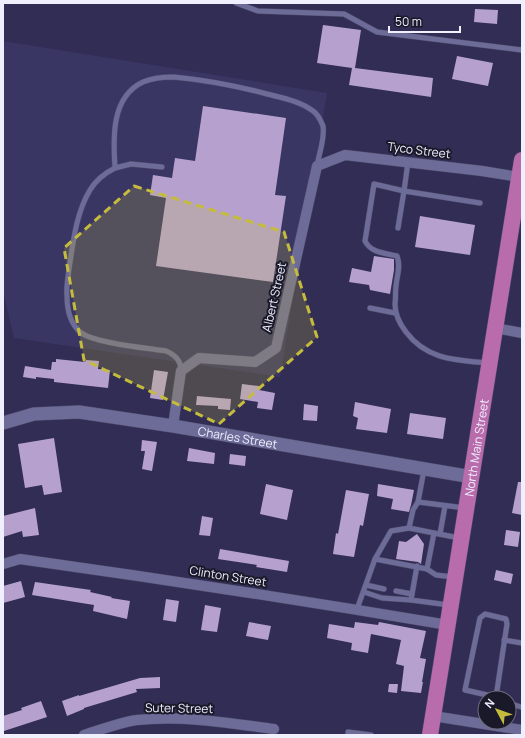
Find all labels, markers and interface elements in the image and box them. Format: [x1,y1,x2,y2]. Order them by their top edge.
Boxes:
scale bar [389,8,460,34]
text: 50 m [395,13,422,30]
street label: Tyco Street [386,138,452,162]
street label: Albert Street [258,260,290,334]
street label: North Main Street [460,398,492,498]
street label: Charles Street [197,422,279,452]
street label: Clinton Street [188,562,268,591]
north arrow [477,690,517,730]
text: N [481,695,497,711]
street label: Suter Street [145,699,213,717]

